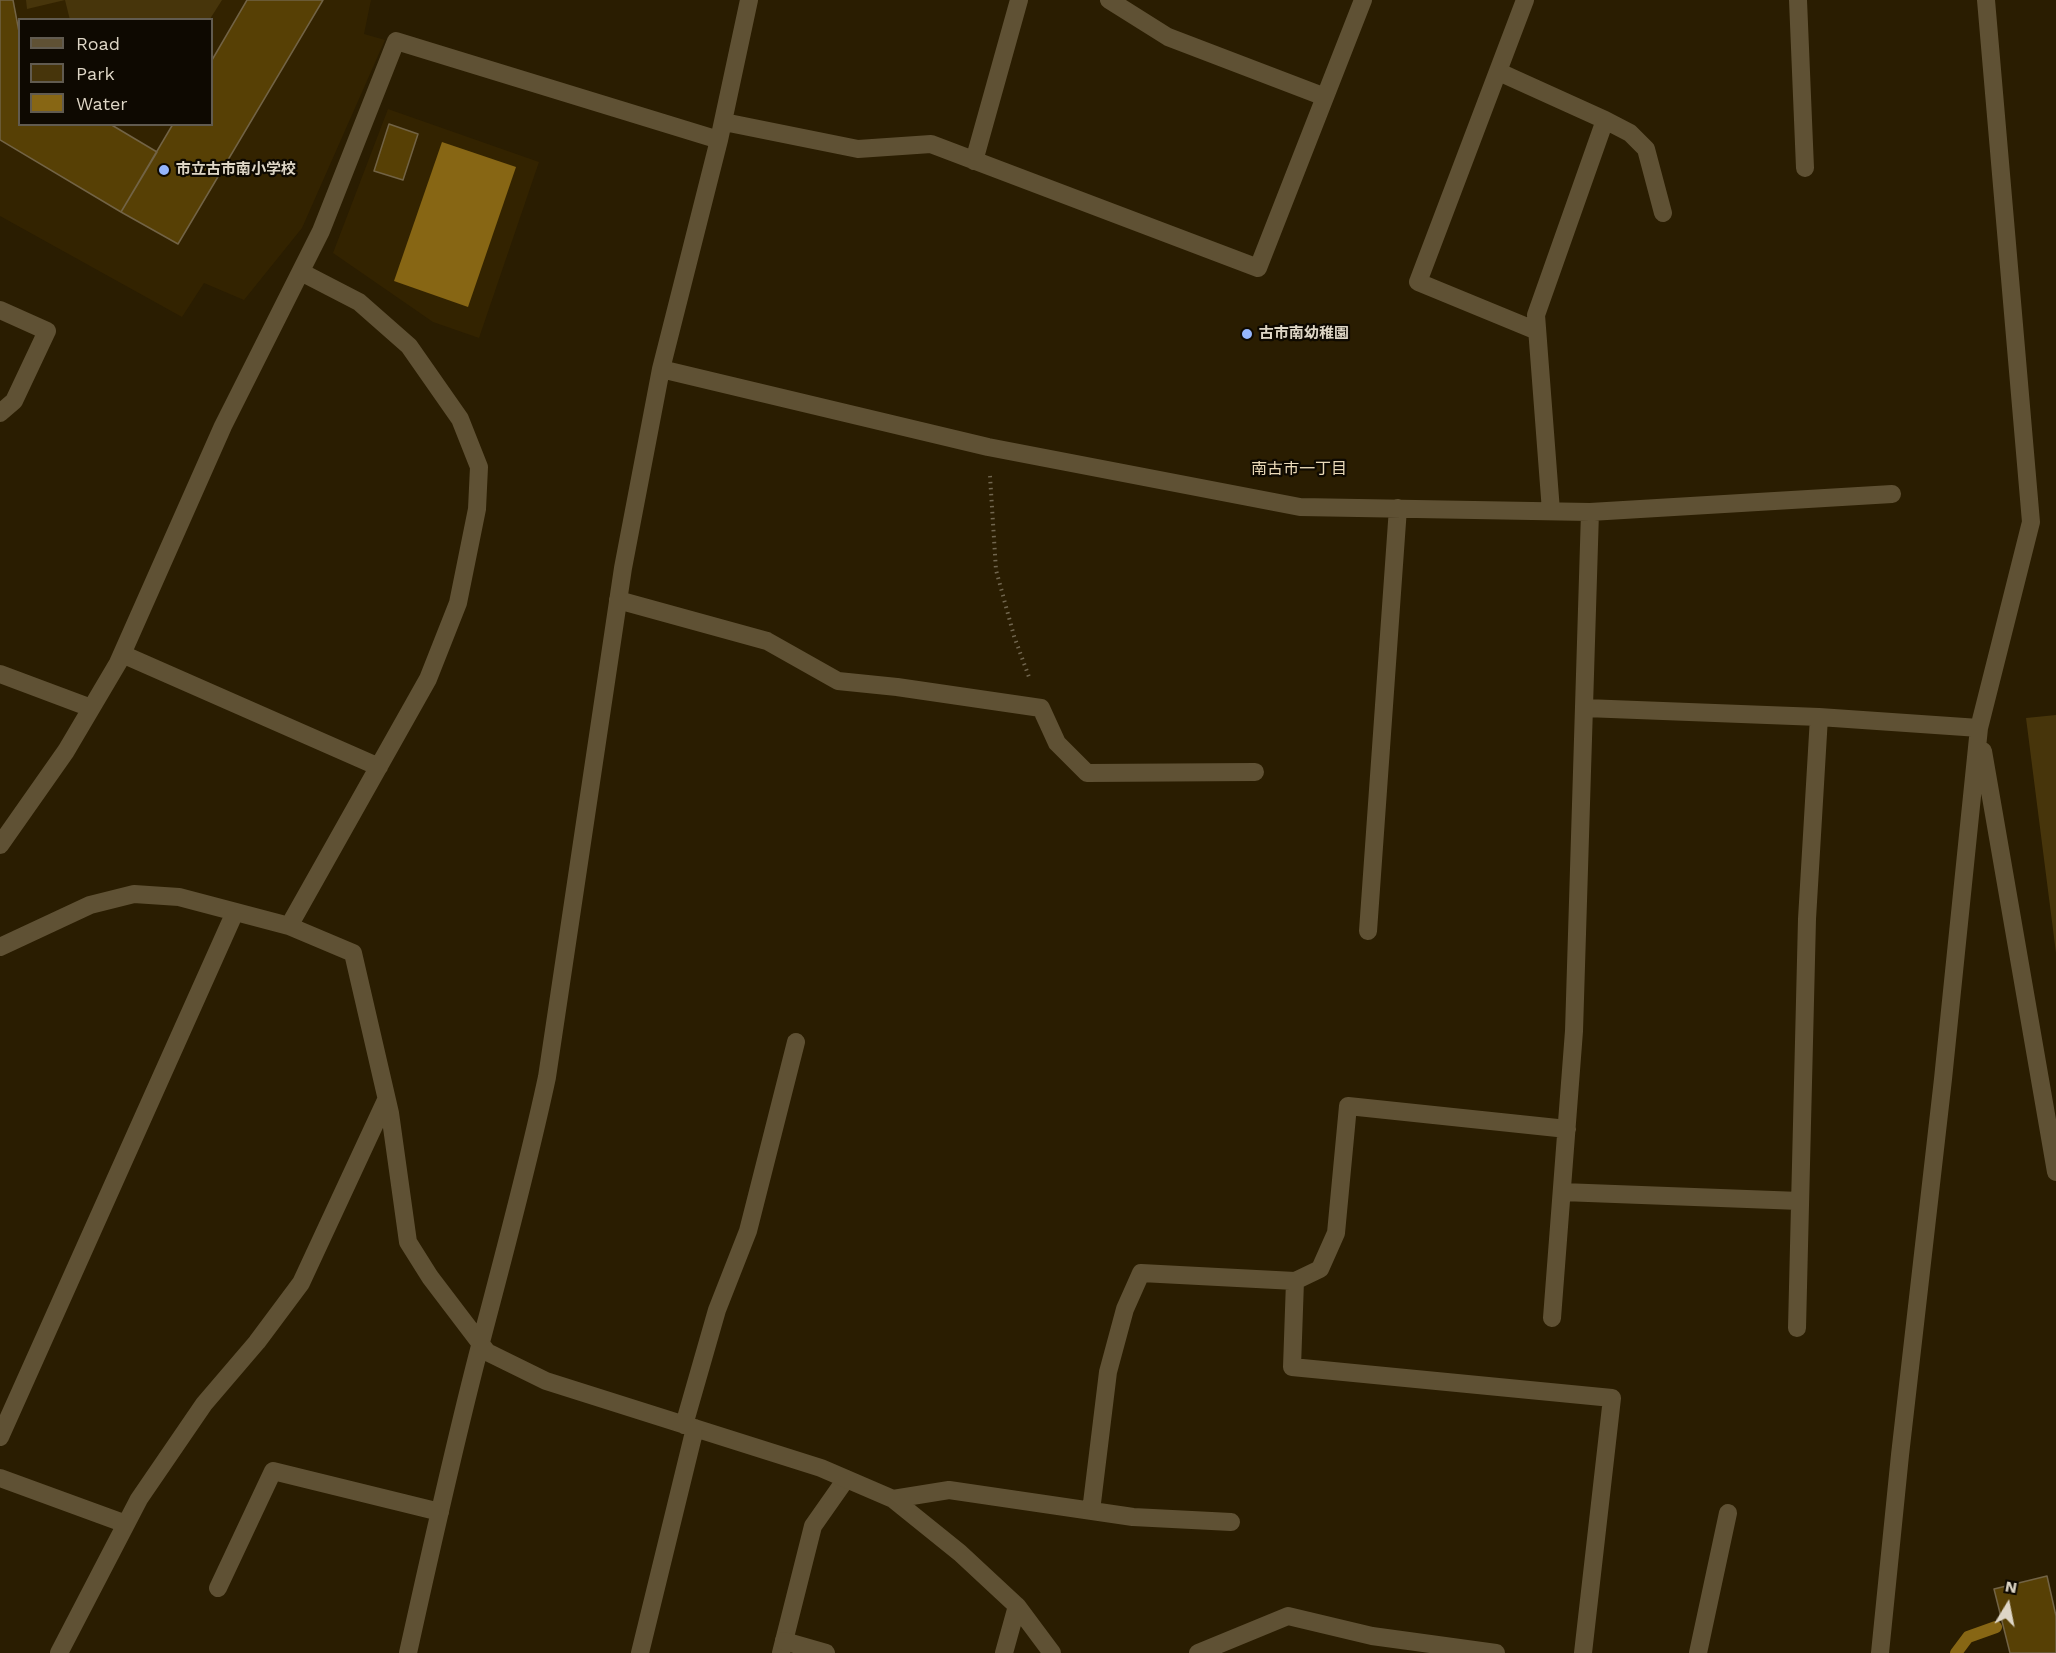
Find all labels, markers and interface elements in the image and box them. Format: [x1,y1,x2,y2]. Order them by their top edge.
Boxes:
legend [18,18,213,126]
text: Road [76,33,120,54]
text: Park [76,63,115,84]
text: Water [76,93,128,114]
place label: 市立古市南小学校 [176,161,296,179]
marker: 市立古市南小学校 [157,163,171,177]
place label: 古市南幼稚園 [1259,325,1349,343]
marker: 古市南幼稚園 [1240,327,1254,341]
district label: 南古市一丁目 [1251,459,1347,479]
north arrow [1978,1575,2038,1635]
text: N [2004,1576,2019,1597]

